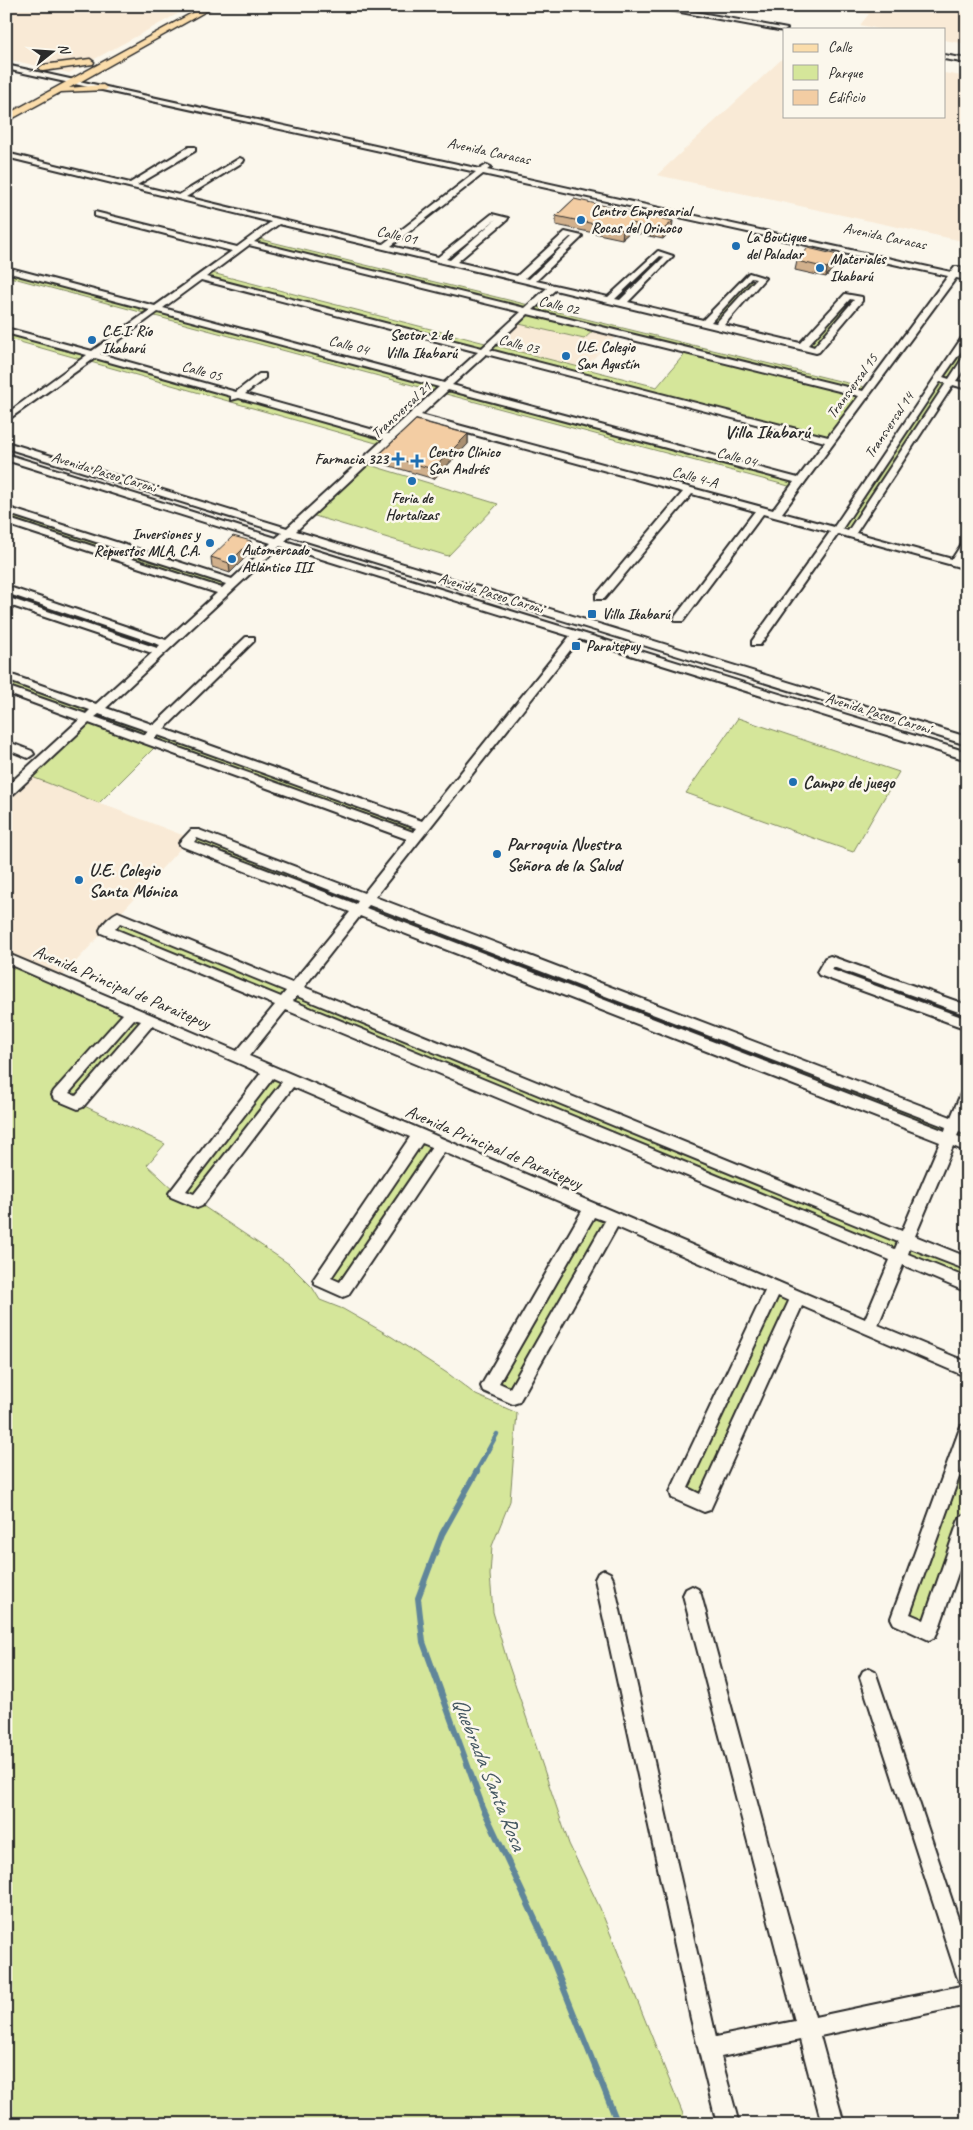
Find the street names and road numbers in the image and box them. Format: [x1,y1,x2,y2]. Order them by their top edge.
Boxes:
street label: Avenida Caracas [446,133,534,170]
street label: Avenida Caracas [842,218,930,255]
street label: Calle 01 [375,222,420,250]
street label: Calle 02 [537,291,582,320]
street label: Calle 03 [497,330,542,359]
street label: Calle 04 [327,331,372,360]
street label: Transversal 15 [823,349,883,422]
street label: Calle 05 [180,357,225,387]
street label: Transversal 21 [367,377,436,443]
street label: Transversal 14 [860,388,919,462]
street label: Calle 04 [715,443,760,472]
street label: Avenida Paseo Caroní [49,448,162,498]
street label: Calle 4-A [670,462,721,493]
street label: Avenida Paseo Caroní [436,569,549,619]
street label: Avenida Paseo Caroní [823,689,936,739]
street label: Avenida Principal de Paraitepuy [30,940,215,1035]
street label: Avenida Principal de Paraitepuy [402,1100,587,1195]

